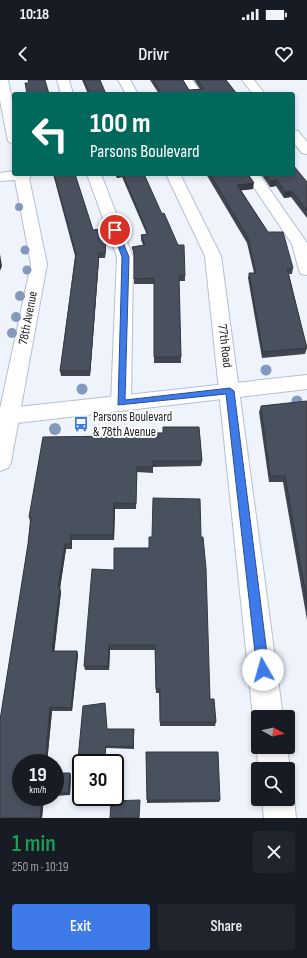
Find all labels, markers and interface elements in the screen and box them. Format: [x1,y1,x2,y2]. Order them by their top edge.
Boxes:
text: 10:18 [20,5,49,24]
icon: back [12,43,34,65]
icon: heart [273,43,295,65]
text: Drivr [138,44,169,65]
text: 100 m [90,107,151,140]
icon: left [24,108,76,160]
text: Parsons Boulevard [90,141,200,162]
pin [98,213,132,247]
icon: arrive [104,219,126,241]
street label: 78th Avenue [15,290,41,346]
street label: 77th Road [214,323,236,369]
place label: Parsons Boulevard & 78th Avenue [93,409,172,440]
bus stop icon: Parsons Boulevard & 78th Avenue [72,415,90,433]
position arrow [242,649,284,691]
north arrow [251,710,295,754]
map controls [251,710,295,806]
speed limit sign: 30 [72,754,124,806]
button: search [251,762,295,806]
text: 19 [29,763,47,787]
text: km/h [29,784,47,796]
text: 1 min [12,829,56,858]
button: close [253,831,295,873]
text: 250 m · 10:19 [12,859,68,875]
button: Exit [12,904,150,950]
button: Share [158,904,295,950]

